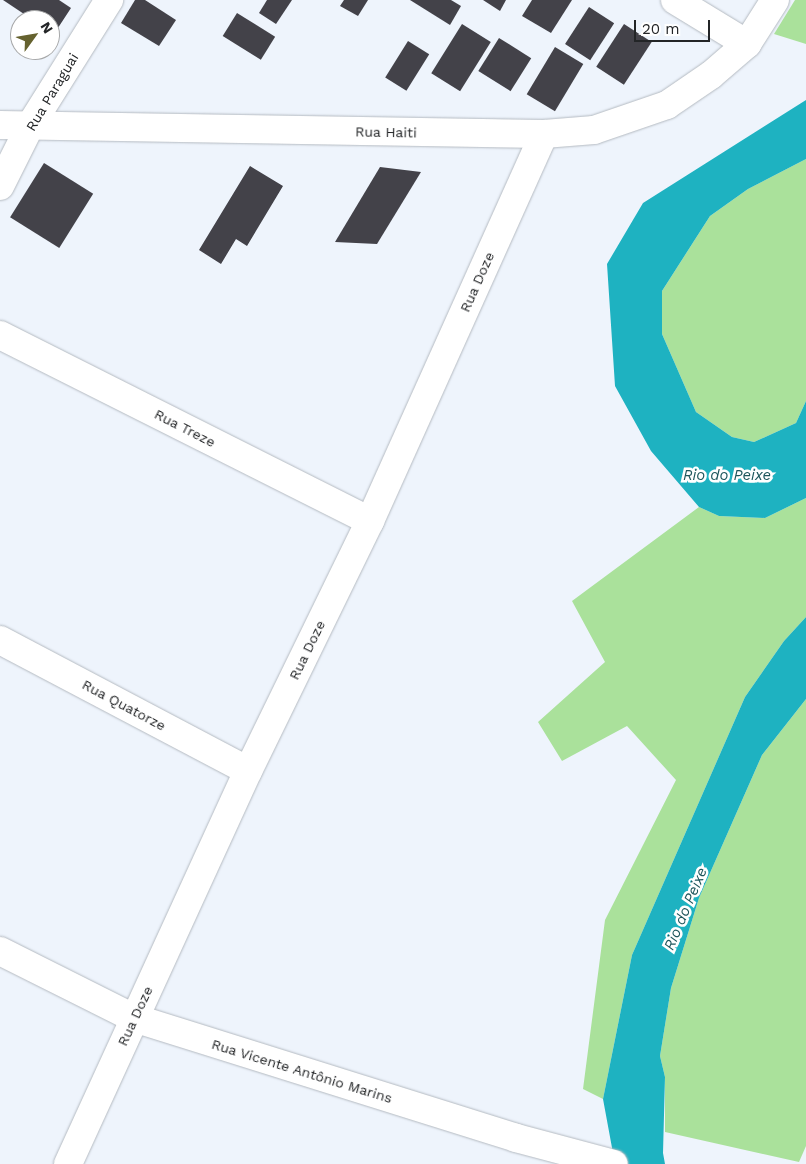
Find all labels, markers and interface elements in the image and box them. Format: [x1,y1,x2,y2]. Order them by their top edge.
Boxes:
north arrow [10,10,60,60]
scale bar [636,10,712,42]
text: N [37,19,56,36]
text: 20 m [642,20,680,38]
street label: Rua Paraguai [22,50,82,134]
street label: Rua Haiti [355,123,417,141]
street label: Rua Doze [456,249,498,315]
street label: Rua Treze [151,405,219,451]
water label: Rio do Peixe [683,467,771,485]
street label: Rua Doze [285,617,329,683]
street label: Rua Quatorze [79,676,169,734]
water label: Rio do Peixe [661,865,711,953]
street label: Rua Doze [114,983,156,1049]
street label: Rua Vicente Antônio Marins [209,1035,395,1107]

